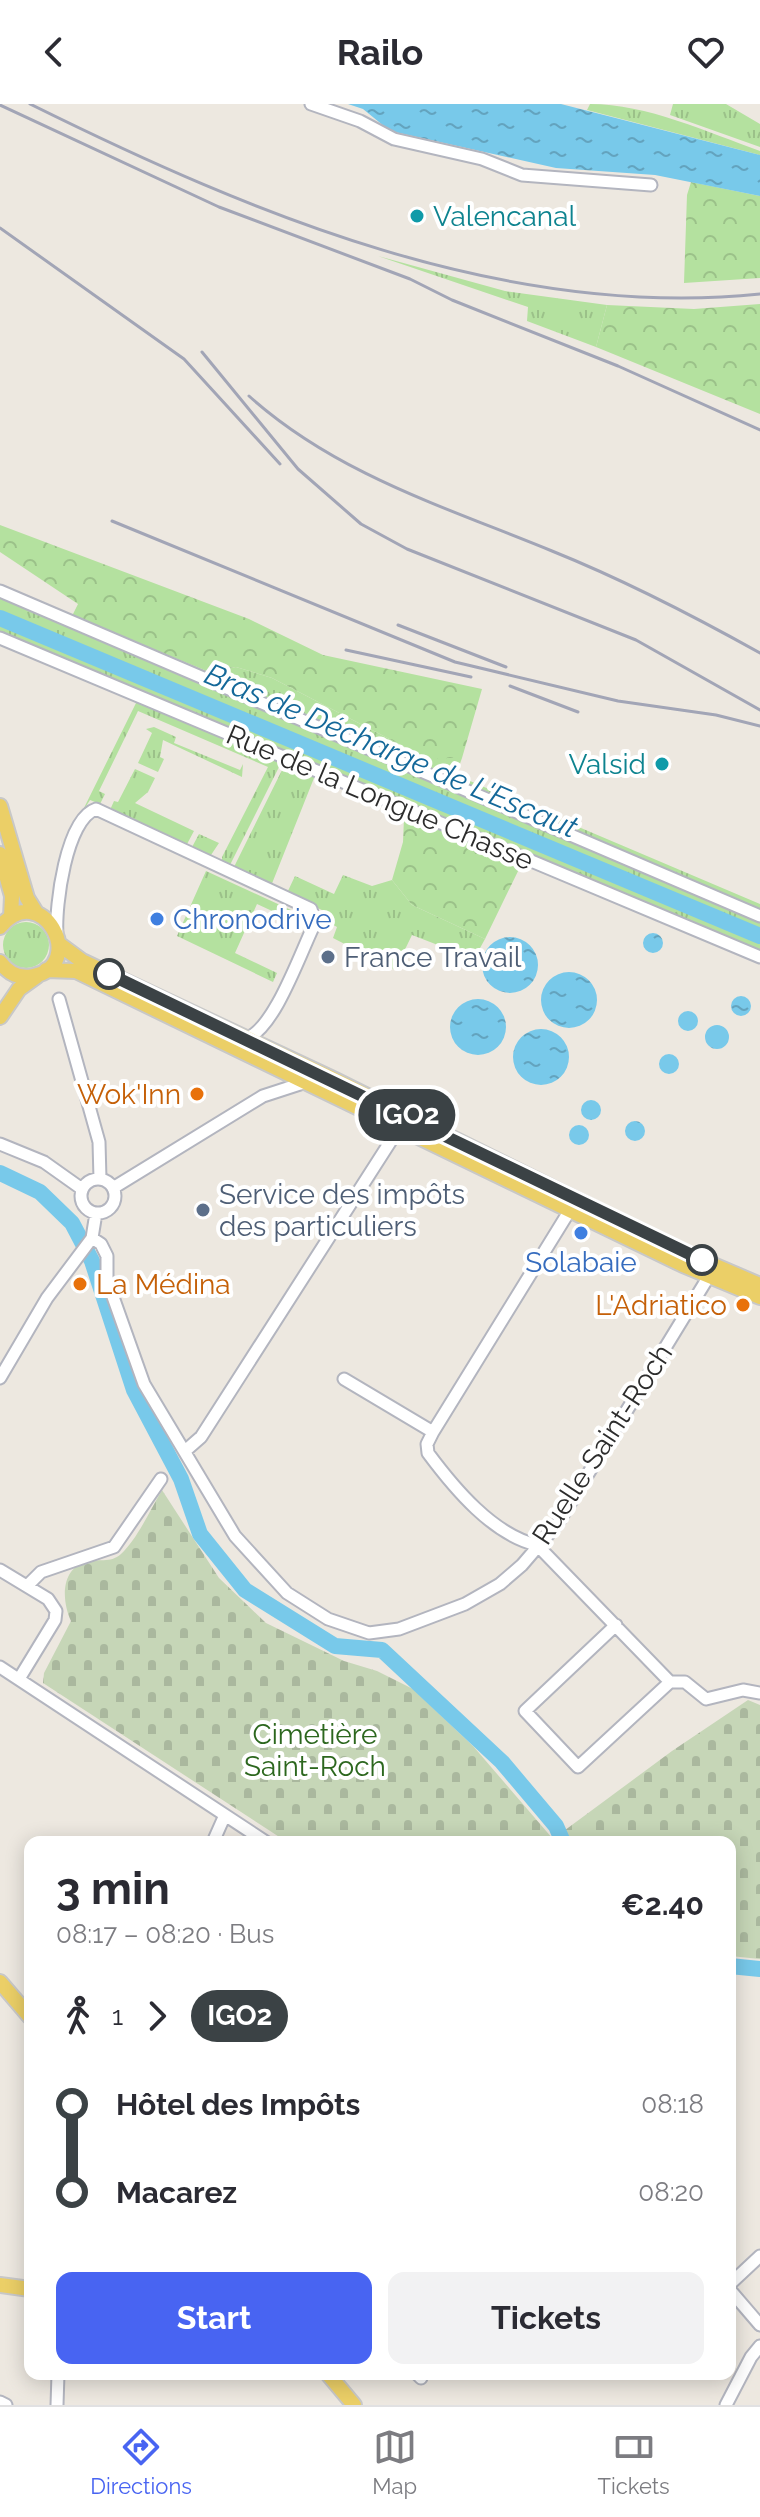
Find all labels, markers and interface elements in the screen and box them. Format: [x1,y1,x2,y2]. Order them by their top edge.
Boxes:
icon: back [32,30,76,74]
icon: heart [684,30,728,74]
text: Railo [337,31,423,73]
place label: Valencanal [433,200,576,233]
marker: Valencanal [408,207,426,225]
water label: Bras de Décharge de L'Escaut [200,656,583,845]
street label: Rue de la Longue Chasse [221,718,538,877]
place label: Valsid [569,748,646,781]
marker: Valsid [653,755,671,773]
place label: Chronodrive [173,903,332,936]
marker: Chronodrive [148,910,166,928]
place label: France Travail [344,941,522,974]
marker: France Travail [319,948,337,966]
unlabelled marker [94,959,124,989]
place label: Wok'Inn [77,1078,181,1111]
marker: Wok'Inn [188,1085,206,1103]
line badge: IGO2 [351,1089,463,1141]
text: IGO2 [374,1098,440,1131]
place label: Service des impôts des particuliers [219,1178,465,1243]
marker: Service des impôts des particuliers [194,1201,212,1219]
marker: Solabaie [572,1224,590,1242]
unlabelled marker [687,1245,717,1275]
place label: Solabaie [525,1246,637,1279]
place label: La Médina [96,1268,231,1301]
marker: La Médina [71,1275,89,1293]
place label: L'Adriatico [595,1289,727,1322]
marker: L'Adriatico [734,1296,752,1314]
street label: Ruelle Saint-Roch [525,1338,679,1550]
park label: Cimetière Saint-Roch [244,1718,386,1783]
text: 3 min [56,1863,170,1914]
text: €2.40 [621,1887,704,1922]
text: 08:17 – 08:20 · Bus [56,1919,274,1949]
icon: walk [56,1994,100,2038]
icon: forward [135,1994,179,2038]
text: IGO2 [207,1999,272,2032]
text: 1 [112,2001,123,2031]
text: Hôtel des Impôts [116,2087,360,2122]
text: 08:18 [641,2089,704,2119]
text: Macarez [116,2175,237,2210]
text: 08:20 [638,2177,704,2207]
button: Start [56,2272,372,2364]
button: Tickets [388,2272,704,2364]
tab: Directions [90,2425,192,2499]
tab: Map [372,2425,417,2499]
tab: Tickets [598,2425,670,2499]

